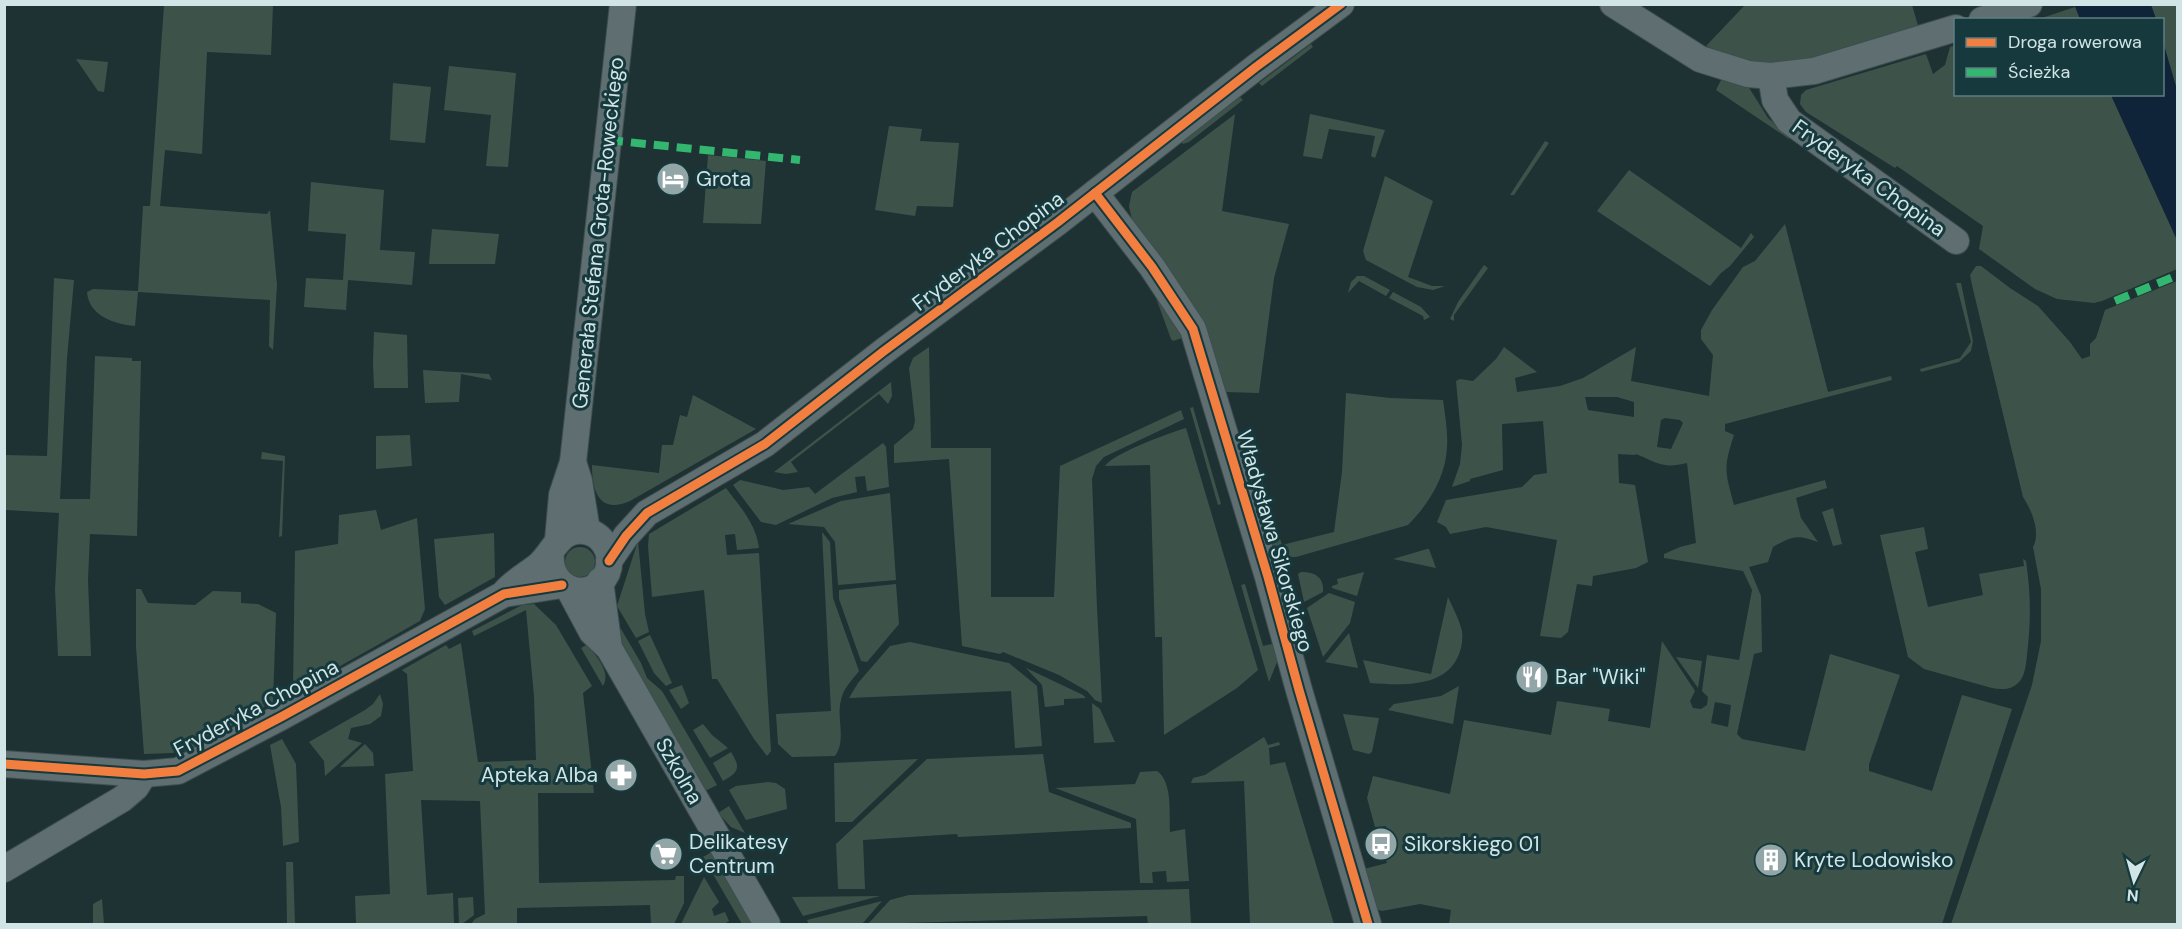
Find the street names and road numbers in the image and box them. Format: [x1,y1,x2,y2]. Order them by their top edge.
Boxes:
street label: Generała Stefana Grota-Roweckiego [566,56,630,410]
street label: Fryderyka Chopina [1787,113,1951,243]
street label: Fryderyka Chopina [906,185,1070,317]
street label: Władysława Sikorskiego [1230,427,1320,655]
street label: Fryderyka Chopina [169,653,343,763]
street label: Szkolna [649,733,709,809]

